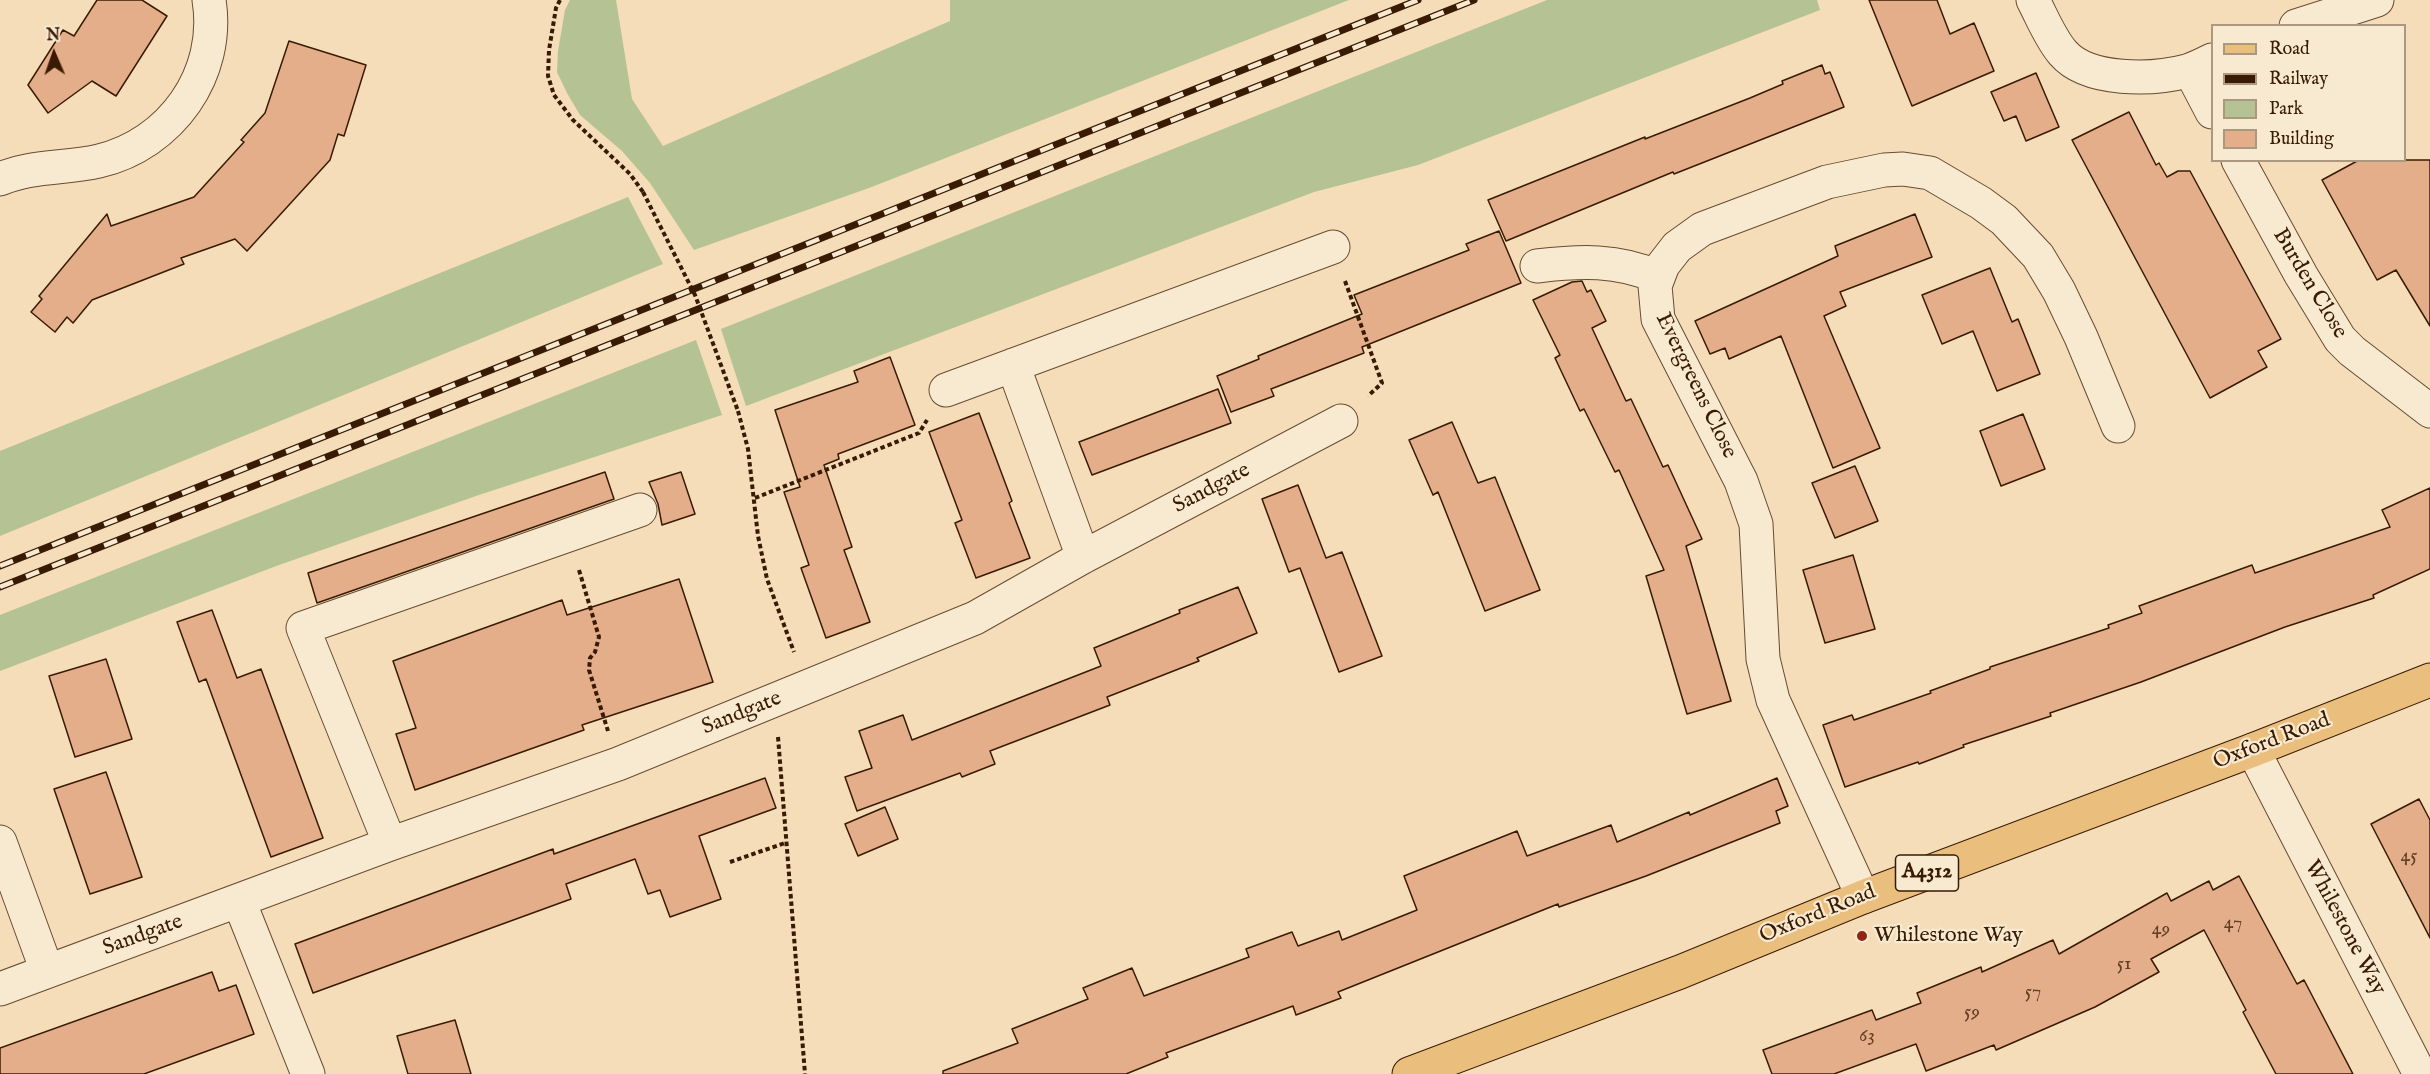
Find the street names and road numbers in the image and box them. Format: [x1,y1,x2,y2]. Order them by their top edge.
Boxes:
street label: Burden Close [2266,224,2352,344]
street label: Evergreens Close [1648,309,1742,463]
street label: Sandgate [1169,458,1255,520]
street label: Sandgate [698,686,786,742]
street label: Oxford Road [2210,708,2334,776]
road number: A4312 [1896,855,1958,891]
street label: Whilestone Way [2297,856,2391,1000]
street label: Oxford Road [1756,880,1880,950]
street label: Sandgate [99,909,187,963]

